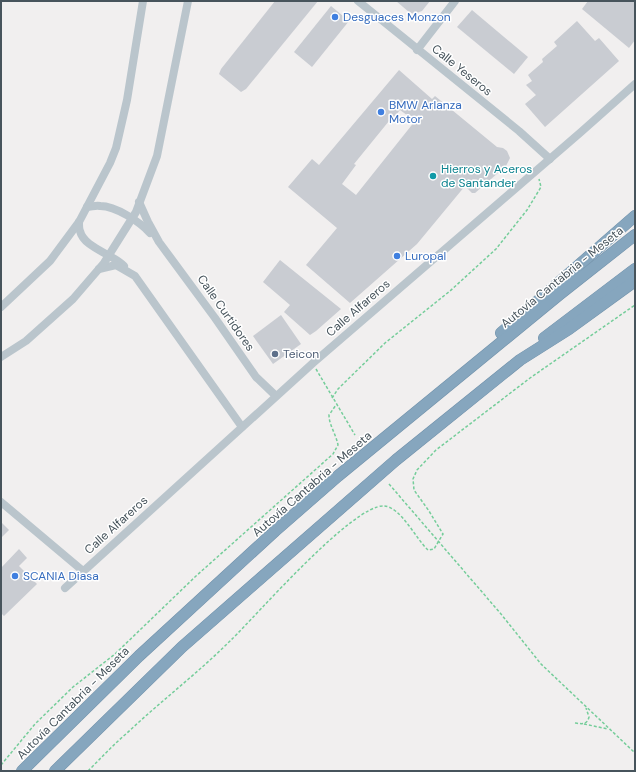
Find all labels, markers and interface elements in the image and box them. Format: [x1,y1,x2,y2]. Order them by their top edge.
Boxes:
place label: Desguaces Monzon [343,9,451,25]
marker: Desguaces Monzon [330,12,340,22]
street label: Calle Yeseros [428,41,496,99]
place label: BMW Arlanza Motor [389,97,462,127]
marker: BMW Arlanza Motor [376,107,386,117]
place label: Hierros y Aceros de Santander [441,161,532,191]
marker: Hierros y Aceros de Santander [428,171,438,181]
street label: Autovía Cantabria - Meseta [497,223,627,331]
place label: Luropal [405,248,446,264]
marker: Luropal [392,251,402,261]
street label: Calle Curtidores [194,272,258,354]
street label: Calle Alfareros [323,276,393,340]
place label: Teicon [283,346,319,362]
marker: Teicon [270,349,280,359]
street label: Autovía Cantabria - Meseta [249,428,375,540]
street label: Calle Alfareros [81,492,151,558]
place label: SCANIA Diasa [23,568,99,584]
marker: SCANIA Diasa [10,571,20,581]
street label: Autovía Cantabria - Meseta [13,643,133,763]

